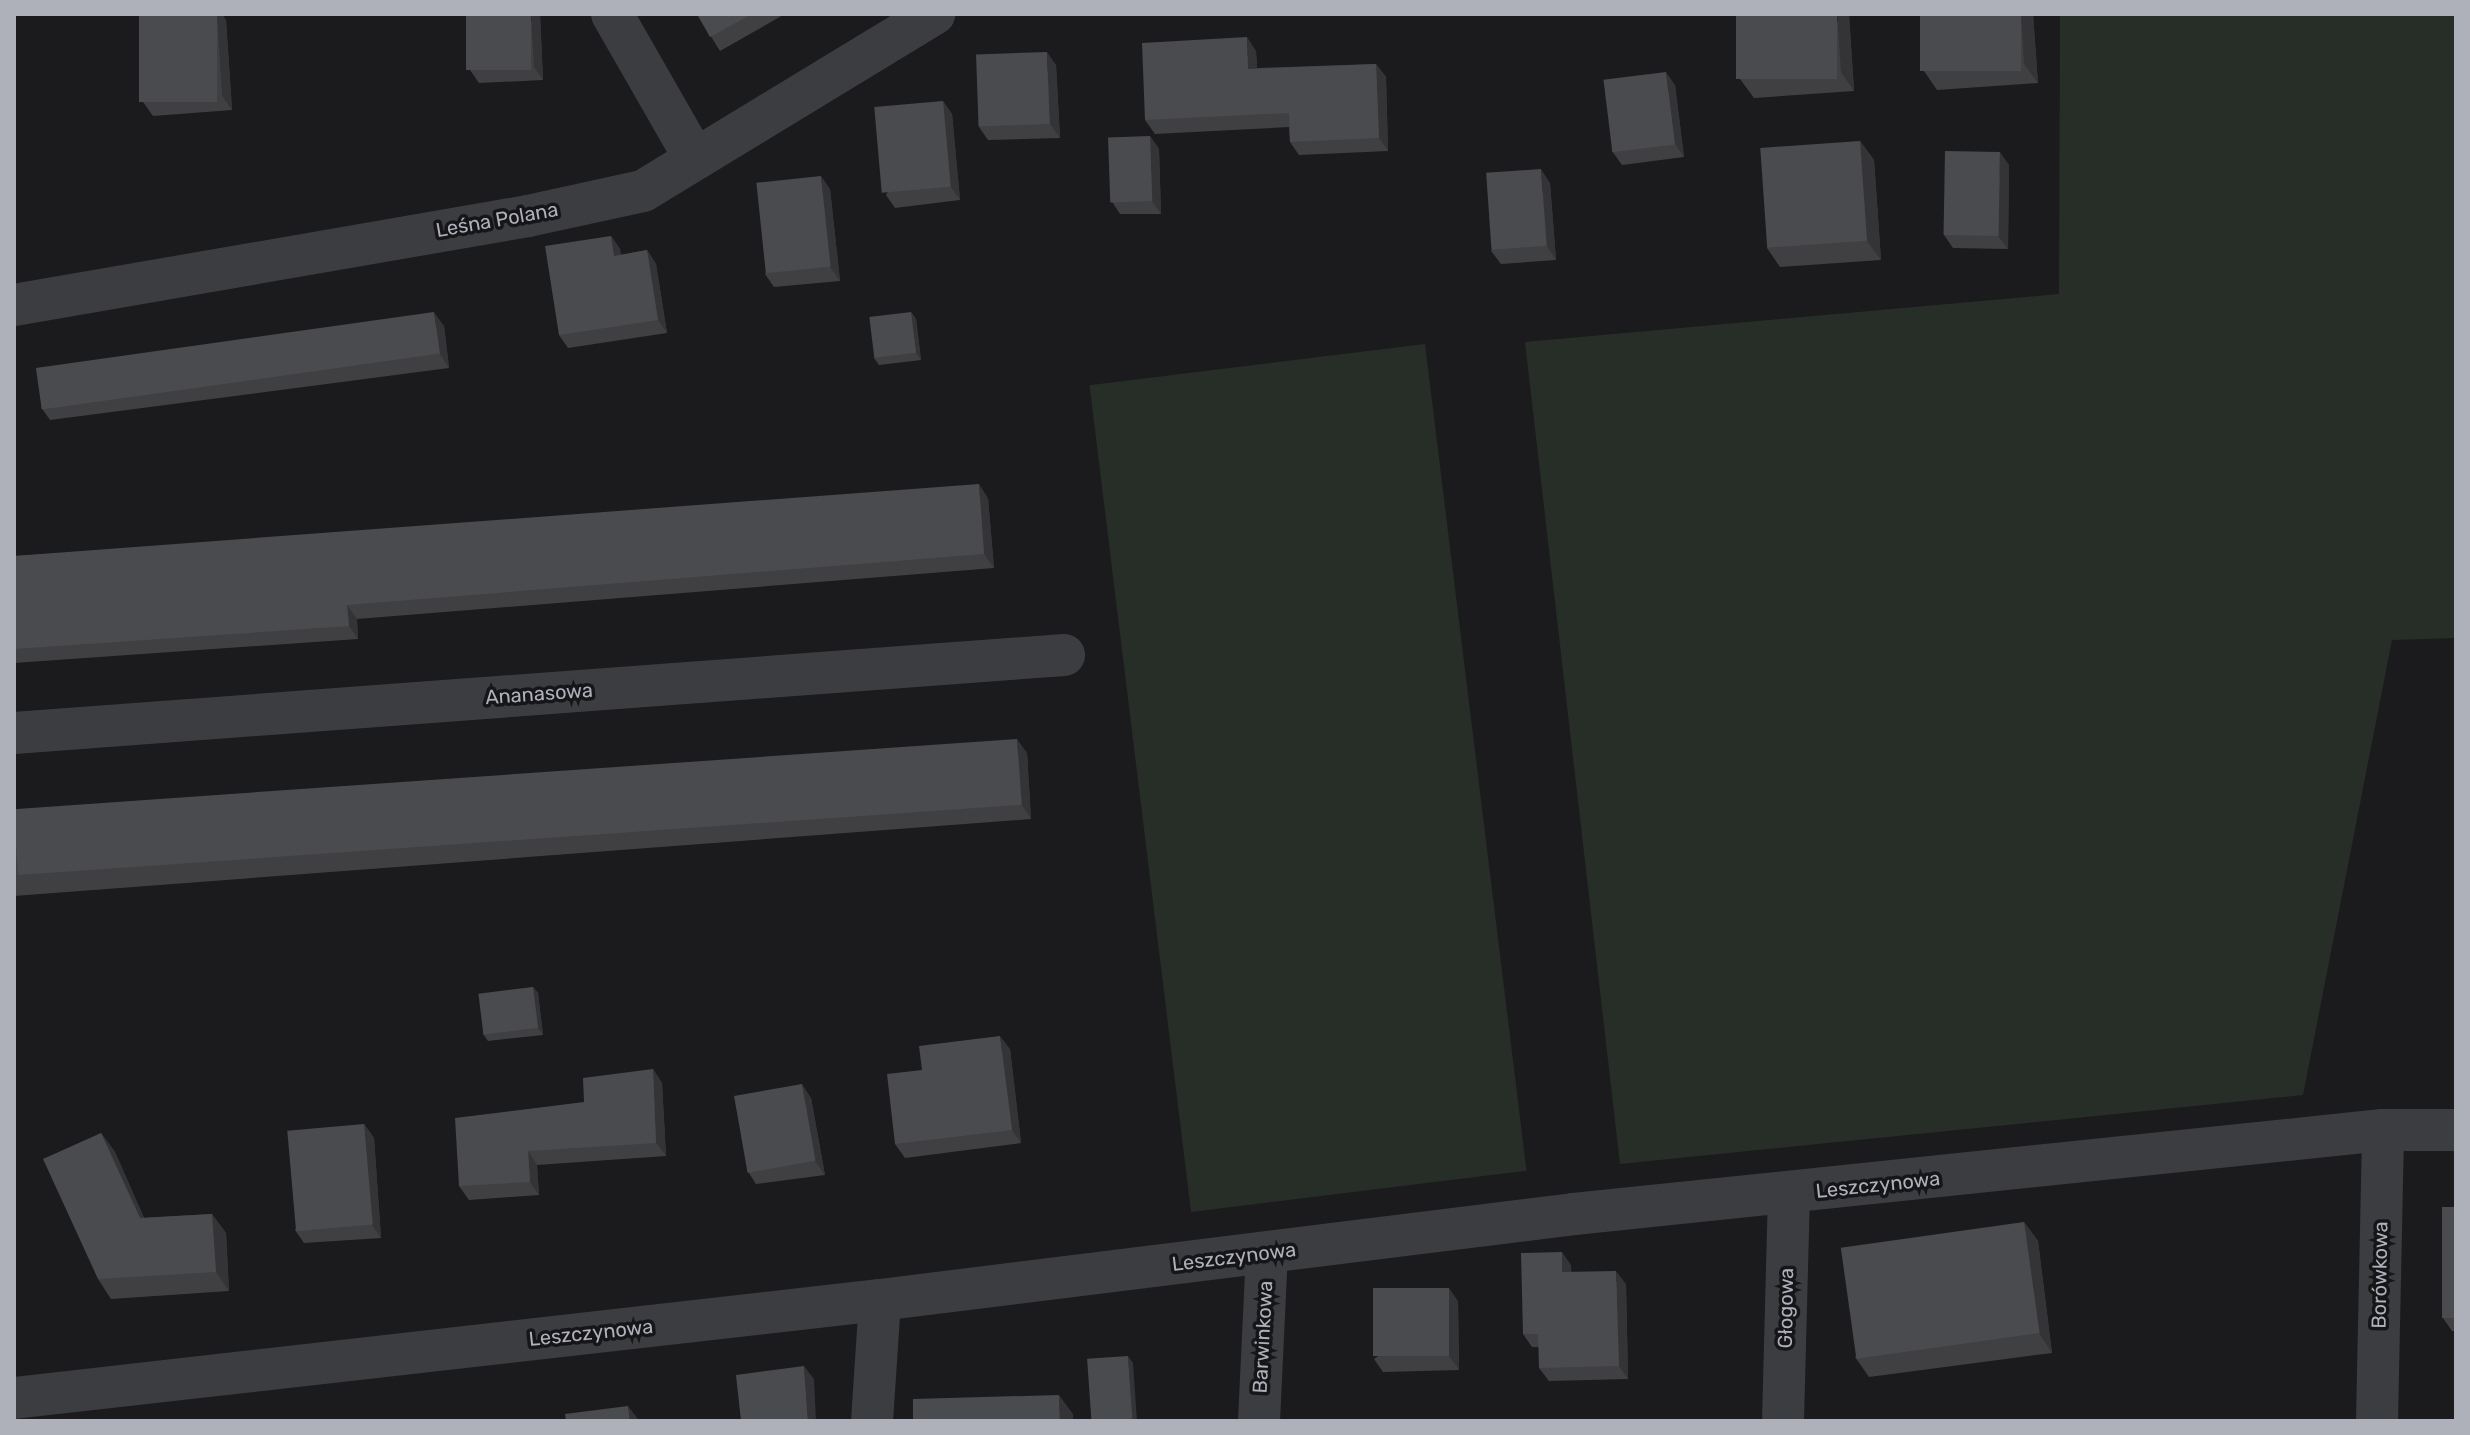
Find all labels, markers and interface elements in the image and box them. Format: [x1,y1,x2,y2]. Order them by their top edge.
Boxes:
street label: Leśna Polana [434,197,560,243]
street label: Ananasowa [484,678,594,710]
street label: Leszczynowa [1815,1167,1941,1203]
street label: Borówkowa [2367,1221,2393,1329]
street label: Leszczynowa [1171,1237,1297,1277]
street label: Głogowa [1773,1268,1799,1348]
street label: Barwinkowa [1248,1280,1278,1394]
street label: Leszczynowa [528,1315,654,1351]

